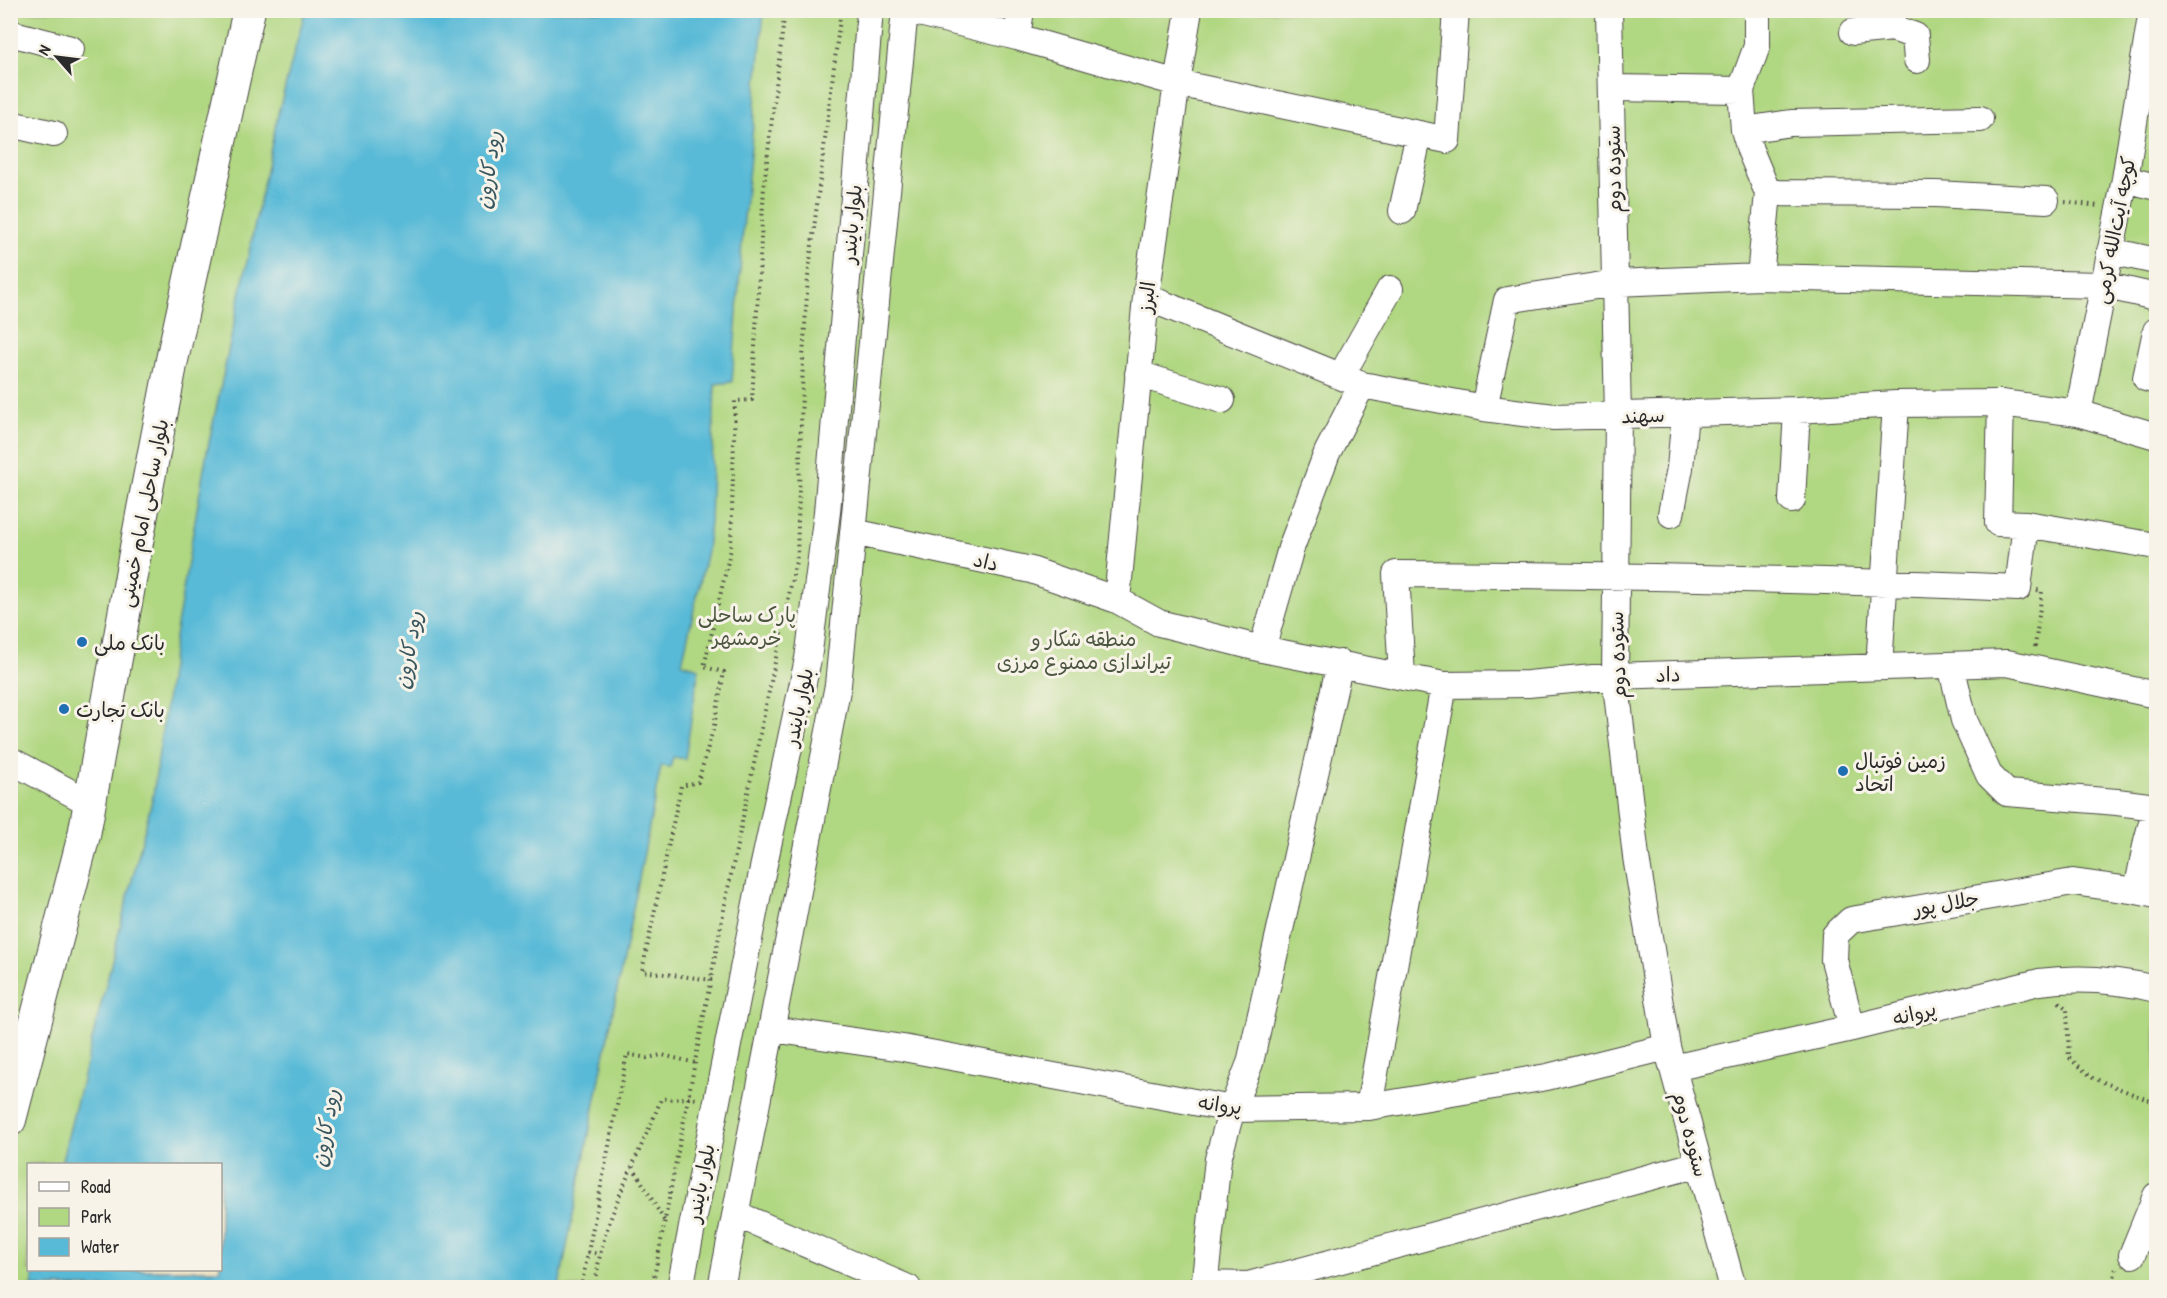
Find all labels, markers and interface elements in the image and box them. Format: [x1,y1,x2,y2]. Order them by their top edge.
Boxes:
north arrow [27,27,87,87]
text: N [32,41,56,59]
street label: ستوده دوم [1599,125,1630,213]
water label: رود کارون [468,129,508,211]
street label: کوچه آیت‌الله کرمی [2086,154,2142,306]
street label: بلوار بایندر [834,183,868,267]
street label: البرز [1130,280,1161,316]
street label: سهند [1621,401,1665,429]
street label: بلوار ساحلی امام خمینی [112,417,176,610]
street label: داد [971,545,1001,577]
park label: پارک ساحلی خرمشهر [698,601,796,651]
water label: رود کارون [387,609,429,691]
street label: ستوده دوم [1602,611,1635,699]
park label: منطقه شکار و تیراندازی ممنوع مرزی [997,625,1171,676]
place label: بانک ملی [94,629,165,656]
marker: بانک ملی [75,635,89,649]
street label: داد [1655,660,1681,688]
street label: بلوار بایندر [776,665,819,751]
place label: بانک تجارت [76,696,165,723]
marker: بانک تجارت [57,702,71,716]
place label: زمین فوتبال اتحاد [1855,747,1946,797]
marker: زمین فوتبال اتحاد [1836,764,1850,778]
street label: جلال پور [1909,884,1981,922]
street label: پروانه [1889,995,1939,1031]
water label: رود کارون [304,1087,346,1169]
street label: پروانه [1196,1088,1244,1120]
street label: ستوده دوم [1664,1088,1715,1181]
street label: بلوار بایندر [679,1142,721,1226]
legend [27,1163,222,1271]
text: Road [81,1174,111,1199]
text: Park [81,1204,112,1229]
text: Water [81,1234,119,1259]

